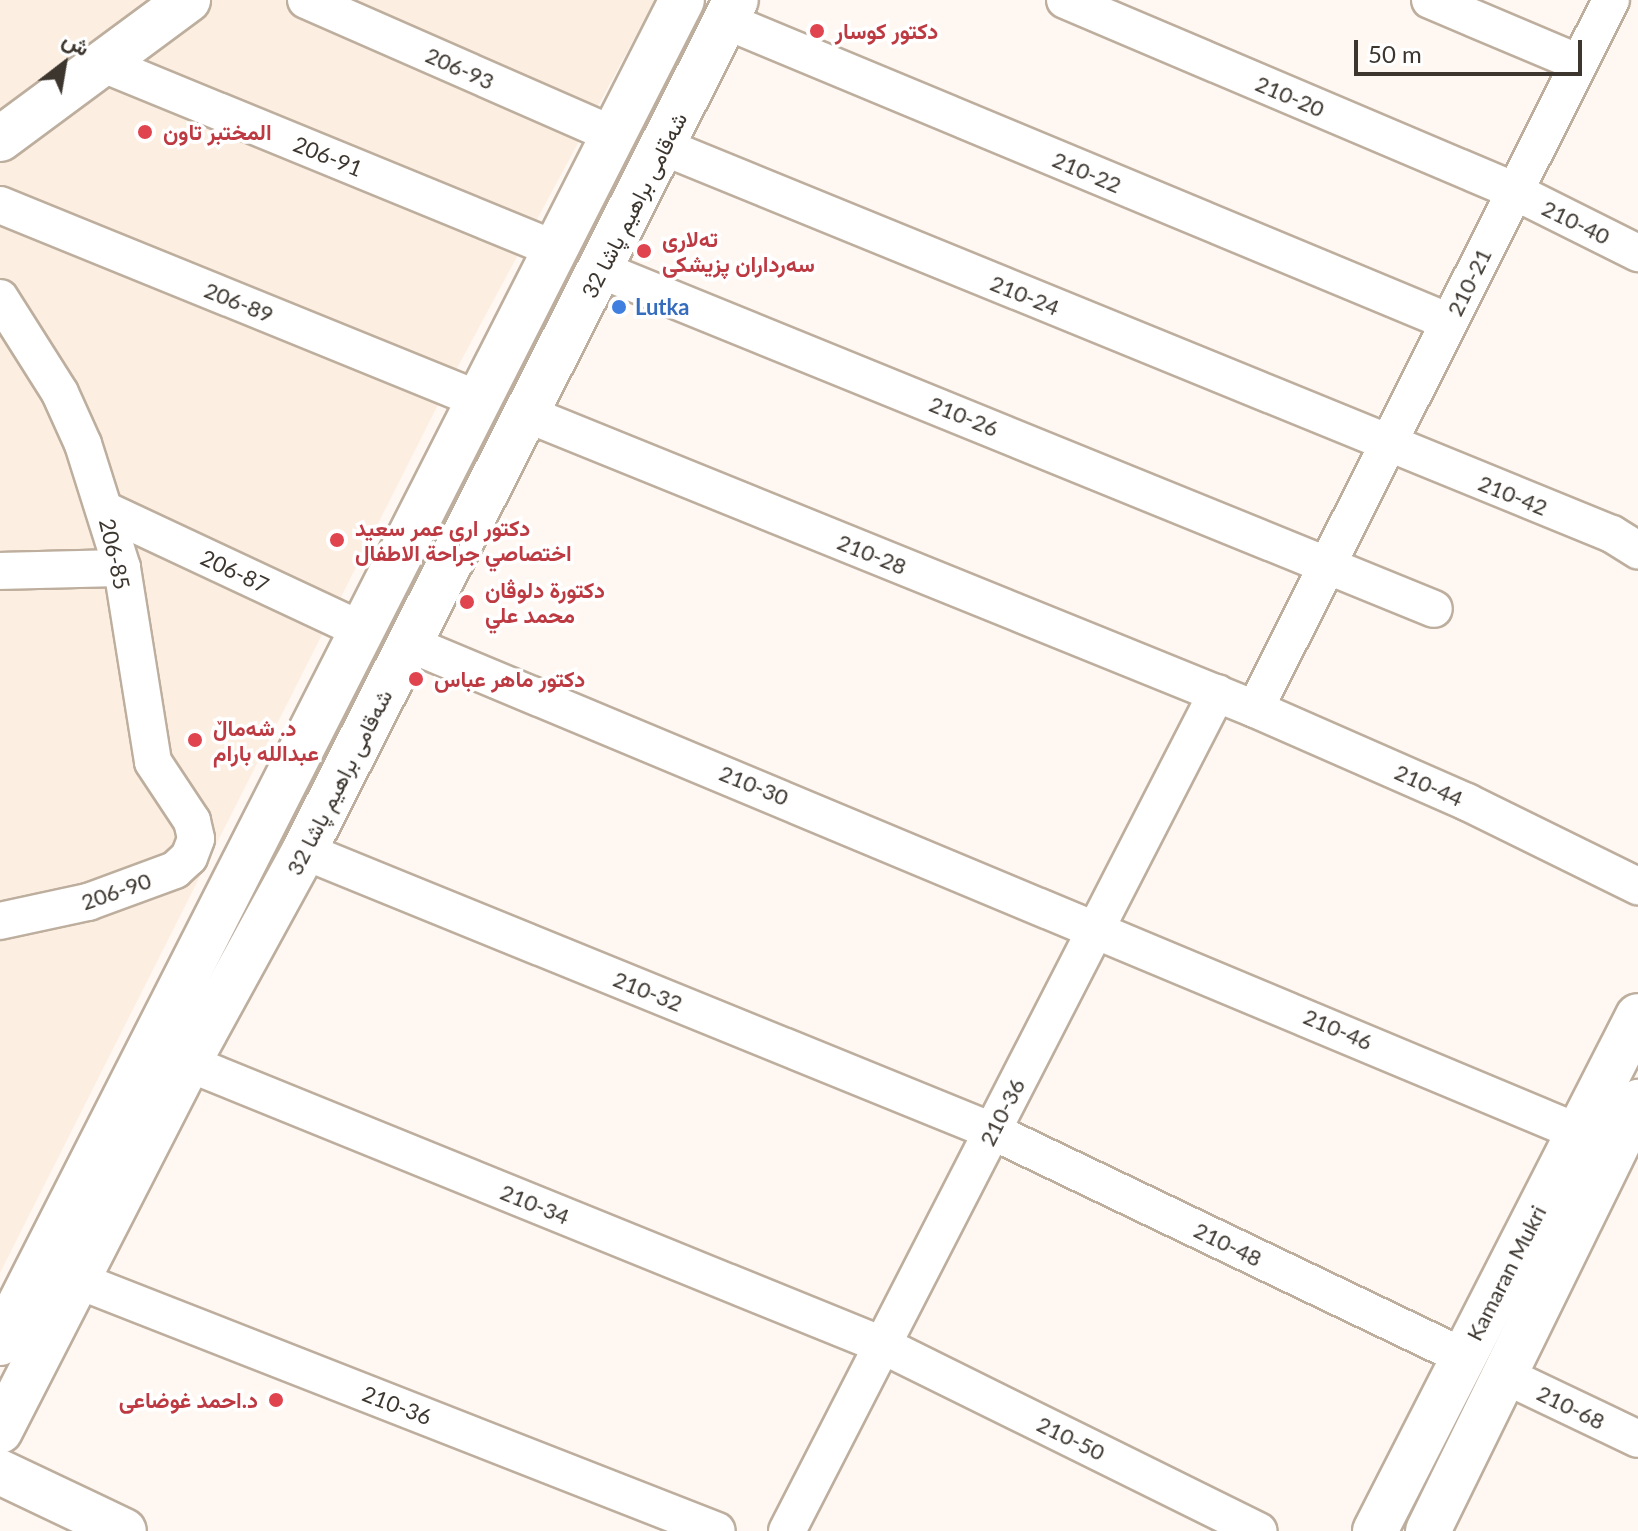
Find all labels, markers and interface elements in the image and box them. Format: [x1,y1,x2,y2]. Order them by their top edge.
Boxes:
place label: دكتور كوسار [835,18,938,44]
marker: دكتور كوسار [806,20,828,42]
north arrow [24,24,104,104]
scale bar [1358,24,1586,74]
text: ش [58,25,95,61]
text: 50 m [1368,39,1422,68]
street label: 206-93 [422,41,498,95]
street label: 210-20 [1252,70,1328,122]
street label: شەقامی براهیم پاشا 32 [576,108,692,302]
place label: المختبر تاون [163,119,272,145]
marker: المختبر تاون [134,121,156,143]
street label: 206-91 [290,130,366,182]
street label: 210-22 [1049,146,1125,198]
street label: 210-40 [1538,194,1614,250]
place label: تەلاری سەرداران پزیشکی [662,225,815,276]
marker: تەلاری سەرداران پزیشکی [633,240,655,262]
street label: 210-21 [1441,244,1497,320]
street label: 210-24 [987,269,1063,321]
street label: 206-89 [201,276,277,328]
place label: Lutka [635,294,689,320]
marker: Lutka [610,298,628,316]
street label: 210-26 [926,390,1002,442]
street label: 210-42 [1475,469,1551,521]
place label: دكتور اري عمر سعيد اختصاصي جراحة الاطفال [355,514,572,566]
street label: 206-85 [94,516,136,592]
street label: 210-28 [834,528,910,580]
marker: دكتور اري عمر سعيد اختصاصي جراحة الاطفال [326,529,348,551]
street label: 206-87 [197,544,273,598]
place label: دكتورة دلوڤان محمد علي [485,576,605,628]
marker: دكتورة دلوڤان محمد علي [456,591,478,613]
place label: دكتور ماهر عباس [434,666,585,692]
marker: دكتور ماهر عباس [405,668,427,690]
street label: شەقامی براهیم پاشا 32 [281,685,397,879]
place label: د. شەماڵ عبداللە بارام [213,714,319,766]
marker: د. شەماڵ عبداللە بارام [184,729,206,751]
street label: 210-44 [1391,758,1467,812]
street label: 210-30 [716,759,792,811]
street label: 206-90 [78,867,154,915]
street label: 210-32 [610,965,686,1017]
street label: 210-46 [1300,1003,1376,1055]
street label: 210-36 [974,1074,1030,1150]
street label: 210-34 [497,1178,573,1230]
street label: Kamaran Mukri [1461,1201,1551,1345]
street label: 210-48 [1190,1216,1266,1272]
street label: 210-68 [1533,1379,1609,1435]
street label: 210-36 [359,1380,435,1430]
place label: د.احمد غوضاعی [119,1387,258,1413]
marker: د.احمد غوضاعی [265,1389,287,1411]
street label: 210-50 [1033,1410,1109,1466]

